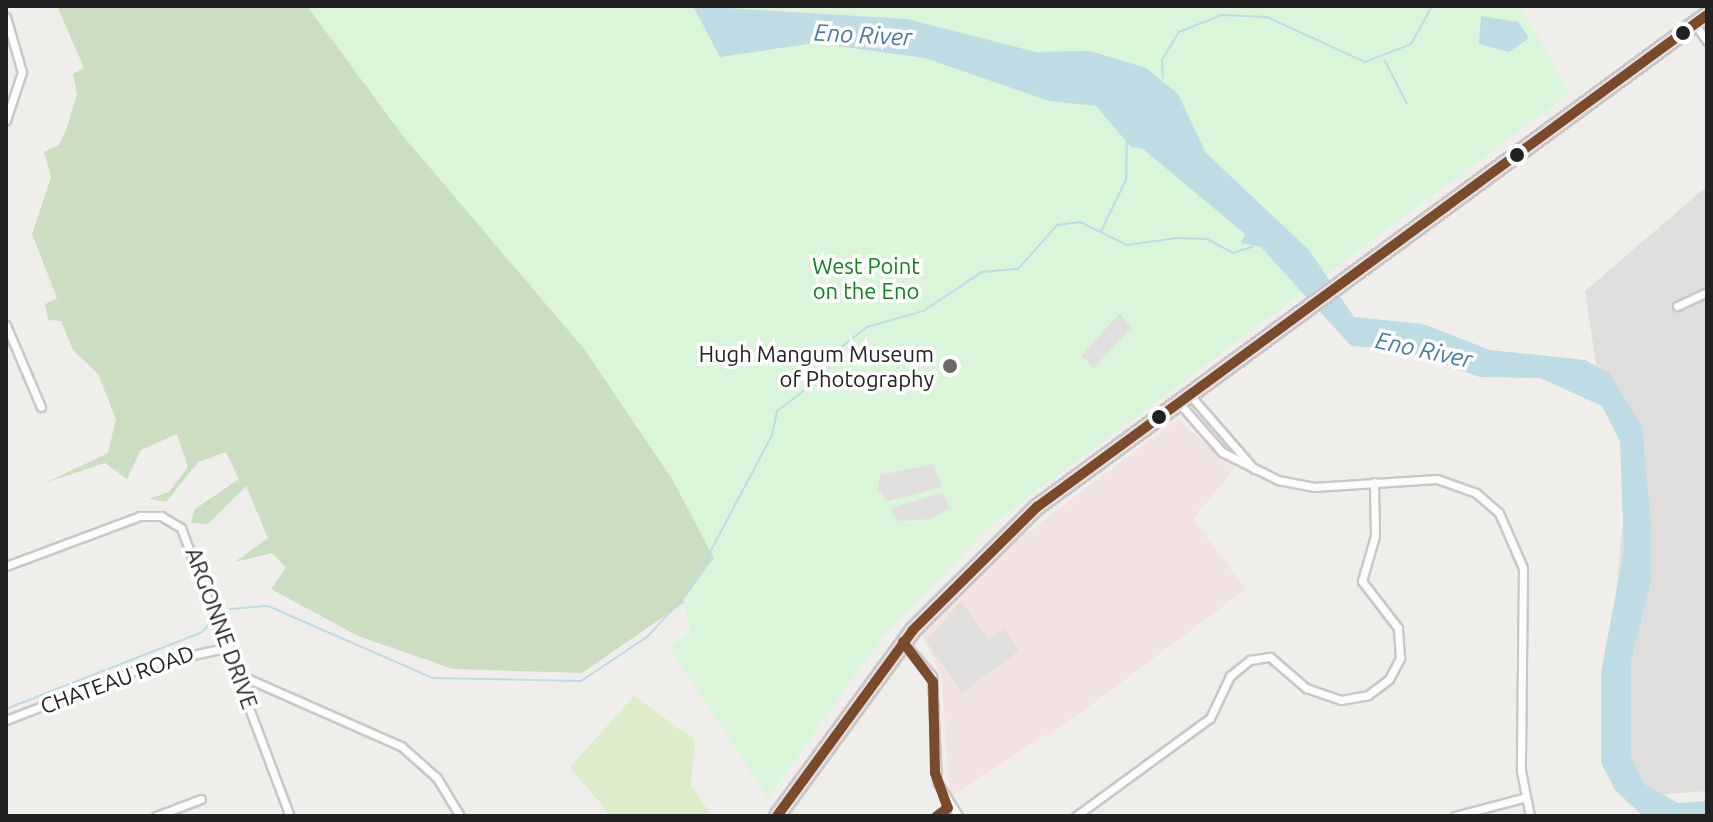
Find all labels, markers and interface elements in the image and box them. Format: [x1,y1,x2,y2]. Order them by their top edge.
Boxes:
water label: Eno River [813,18,913,52]
unlabelled marker [1675,25,1691,41]
unlabelled marker [1509,147,1525,163]
park label: West Point on the Eno [812,252,920,304]
water label: Eno River [1373,326,1475,374]
place label: Hugh Mangum Museum of Photography [699,340,934,392]
marker: Hugh Mangum Museum of Photography [941,357,959,375]
unlabelled marker [1151,409,1167,425]
street label: ARGONNE DRIVE [181,544,263,712]
street label: CHATEAU ROAD [37,639,197,719]

